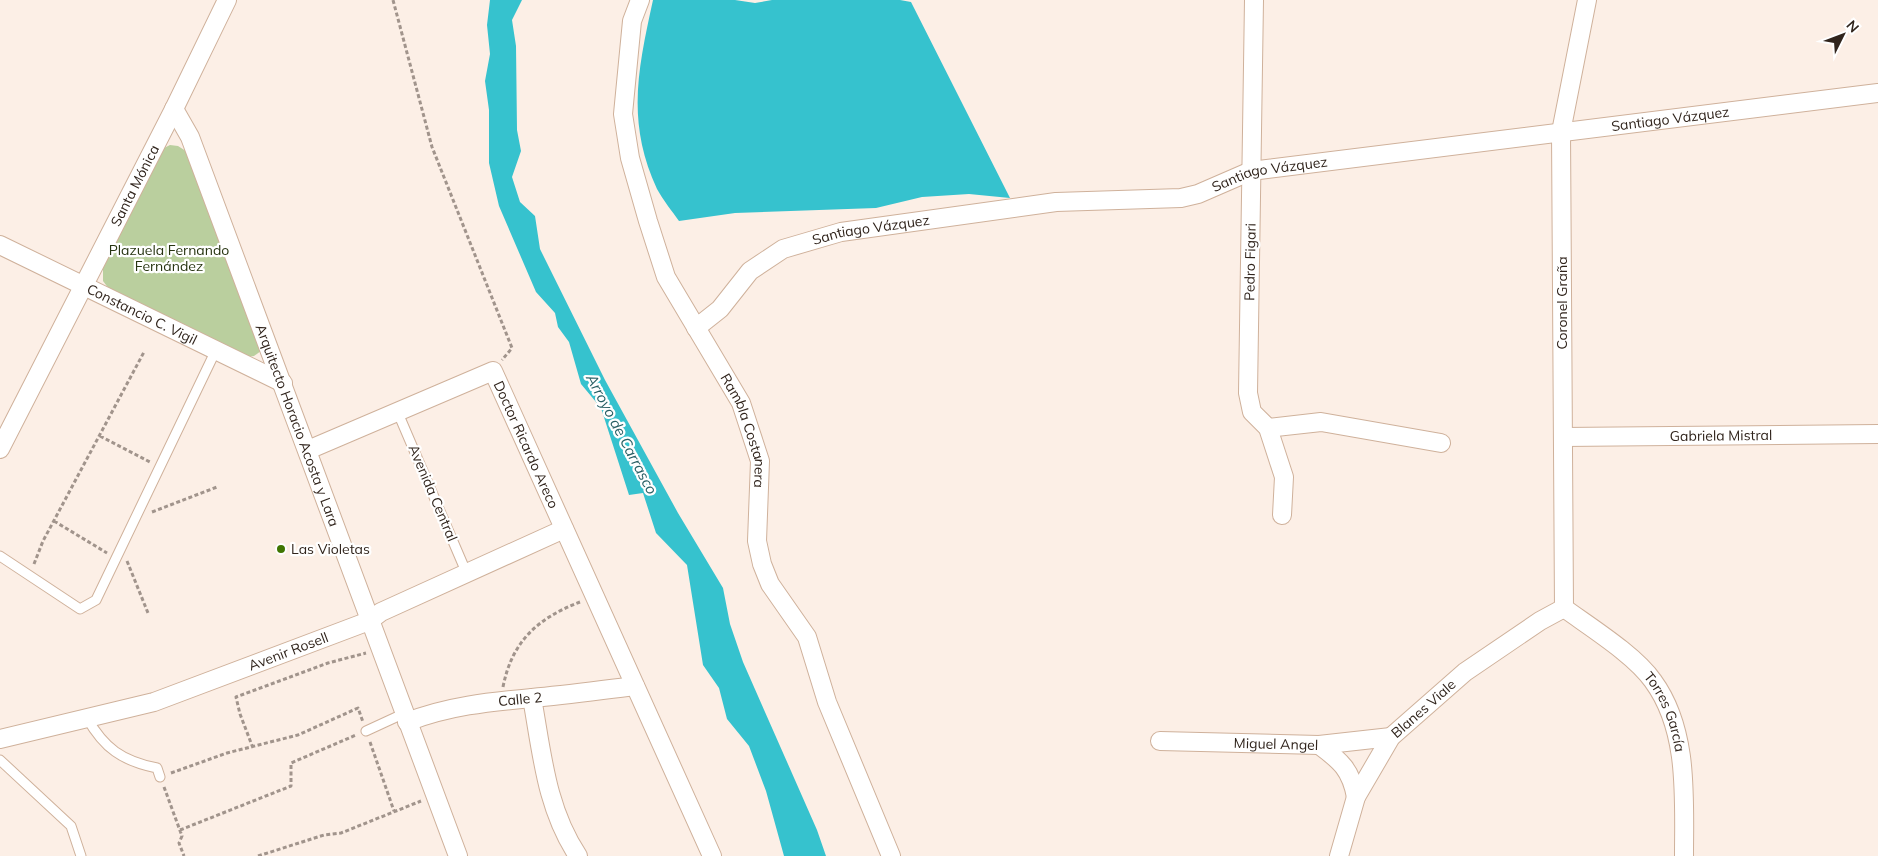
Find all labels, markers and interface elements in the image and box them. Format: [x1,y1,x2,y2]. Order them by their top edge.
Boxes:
north arrow [1818,10,1868,60]
text: N [1842,16,1863,36]
street label: Santiago Vázquez [1610,103,1730,135]
street label: Santa Mónica [107,142,163,229]
street label: Santiago Vázquez [1209,153,1328,196]
street label: Santiago Vázquez [810,211,931,249]
street label: Pedro Figari [1240,223,1260,301]
park label: Plazuela Fernando Fernández [109,241,229,275]
street label: Coronel Graña [1553,256,1571,350]
street label: Constancio C. Vigil [84,280,200,349]
street label: Arquitecto Horacio Acosta y Lara [252,322,343,529]
water label: Arroyo de Carrasco [582,370,662,498]
street label: Rambla Costanera [716,370,769,488]
street label: Doctor Ricardo Areco [490,378,563,511]
street label: Gabriela Mistral [1670,426,1772,445]
street label: Avenida Central [405,442,461,544]
place label: Las Violetas [291,540,370,558]
marker: Las Violetas [275,543,287,555]
street label: Avenir Rosell [246,628,331,675]
street label: Torres García [1640,668,1689,753]
street label: Blanes Viale [1387,675,1459,742]
street label: Calle 2 [497,688,543,710]
street label: Miguel Angel [1234,734,1318,754]

